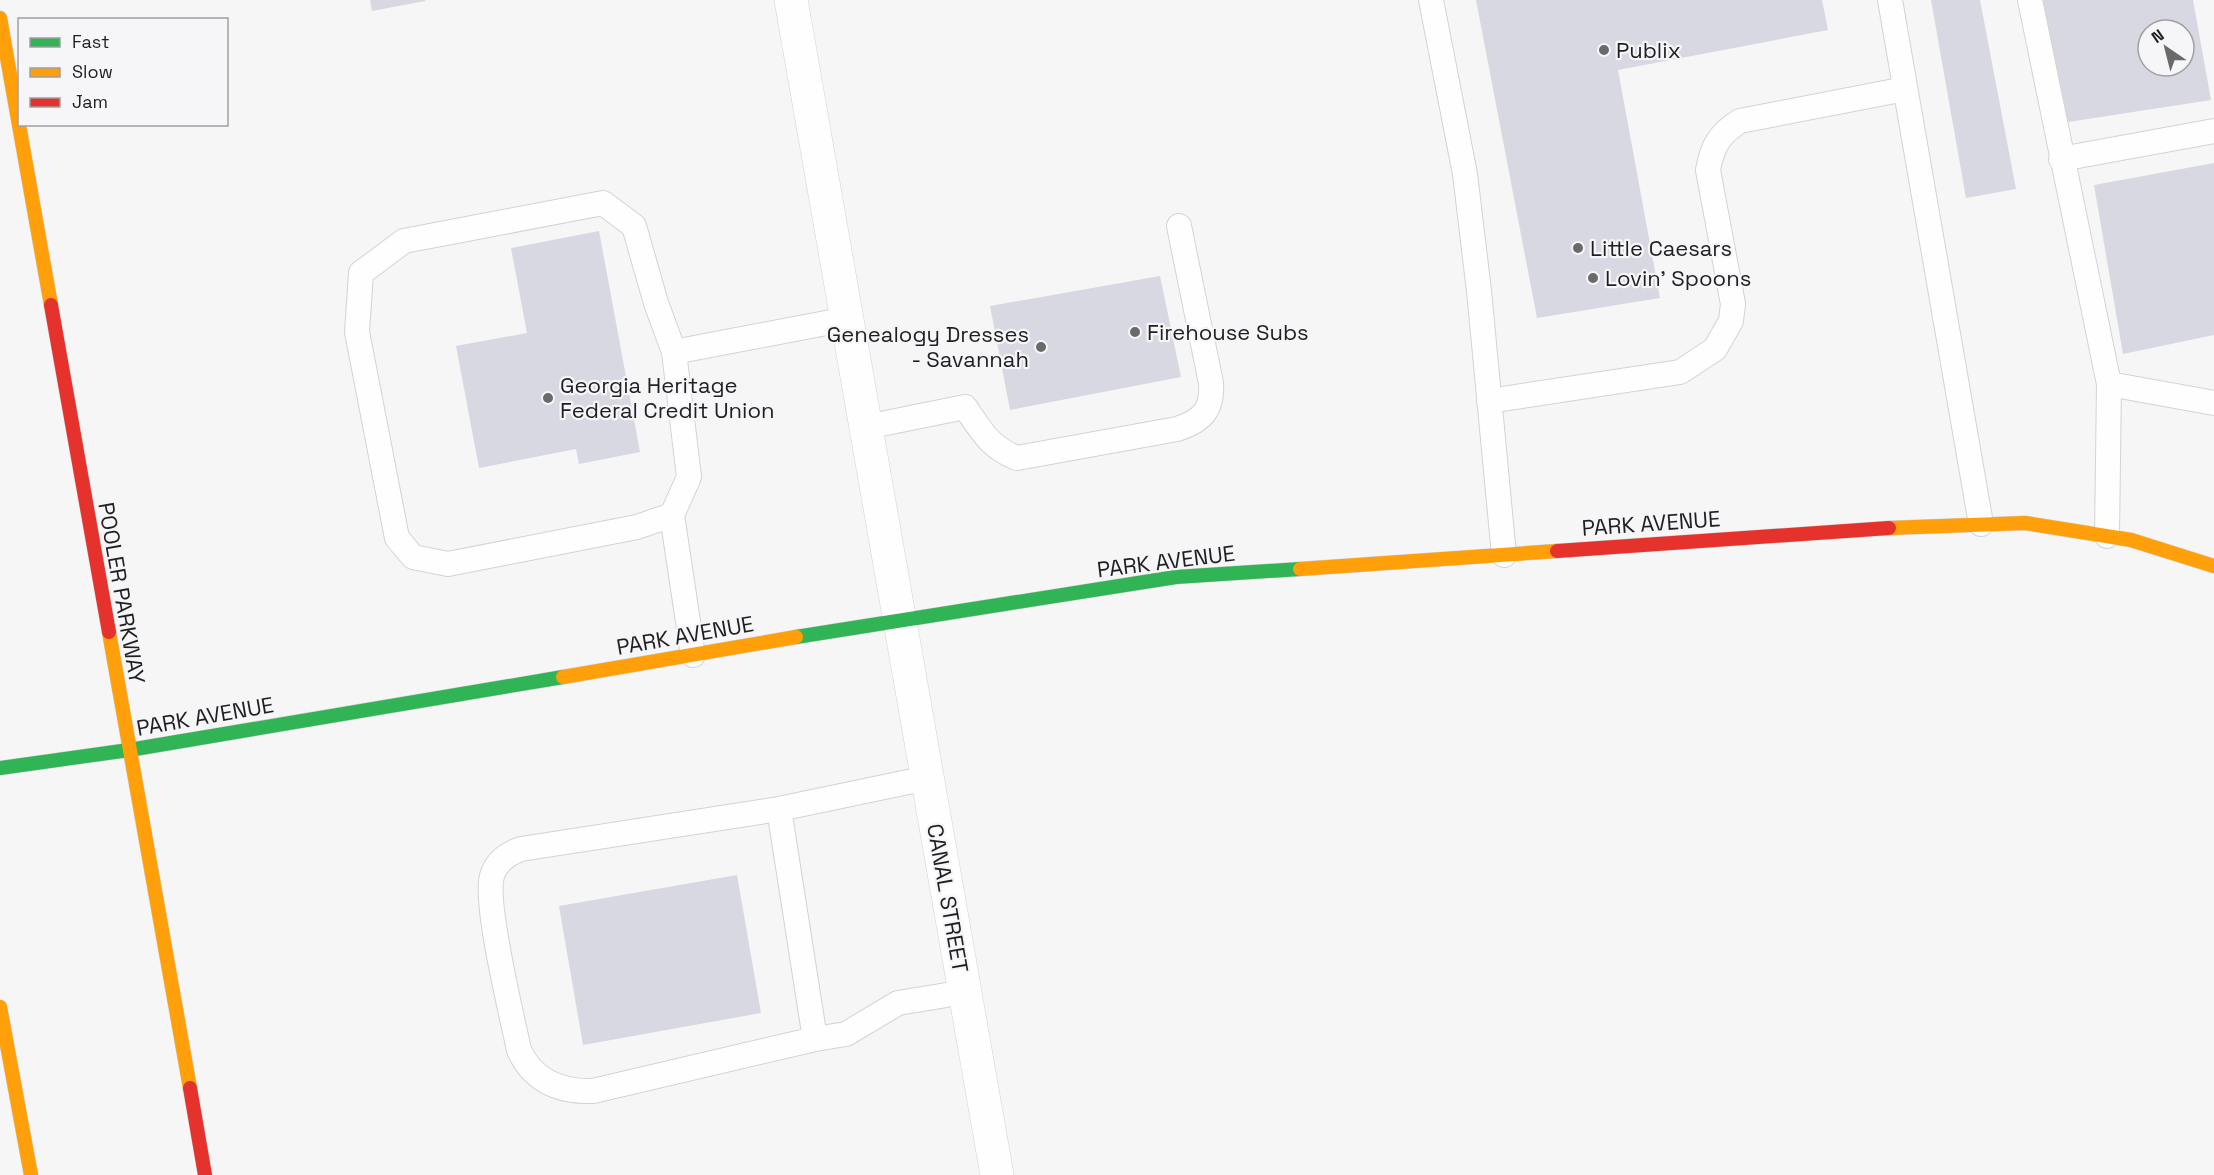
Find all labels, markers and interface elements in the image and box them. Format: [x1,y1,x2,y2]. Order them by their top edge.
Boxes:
legend [18,18,228,126]
north arrow [2136,18,2196,78]
text: N [2147,24,2168,48]
text: Fast [72,30,109,53]
place label: Publix [1616,36,1681,64]
marker: Publix [1597,43,1611,57]
text: Slow [72,60,113,83]
text: Jam [72,90,108,113]
place label: Little Caesars [1590,234,1732,262]
marker: Little Caesars [1571,241,1585,255]
place label: Lovin' Spoons [1605,264,1751,292]
marker: Lovin' Spoons [1586,271,1600,285]
place label: Firehouse Subs [1147,318,1309,346]
place label: Genealogy Dresses - Savannah [827,320,1029,373]
marker: Firehouse Subs [1128,325,1142,339]
marker: Genealogy Dresses - Savannah [1034,340,1048,354]
place label: Georgia Heritage Federal Credit Union [560,371,775,424]
marker: Georgia Heritage Federal Credit Union [541,391,555,405]
street label: POOLER PARKWAY [92,500,152,687]
street label: PARK AVENUE [1581,504,1721,542]
street label: PARK AVENUE [1095,539,1237,583]
street label: PARK AVENUE [614,609,756,661]
street label: PARK AVENUE [134,690,276,742]
street label: CANAL STREET [921,821,975,975]

